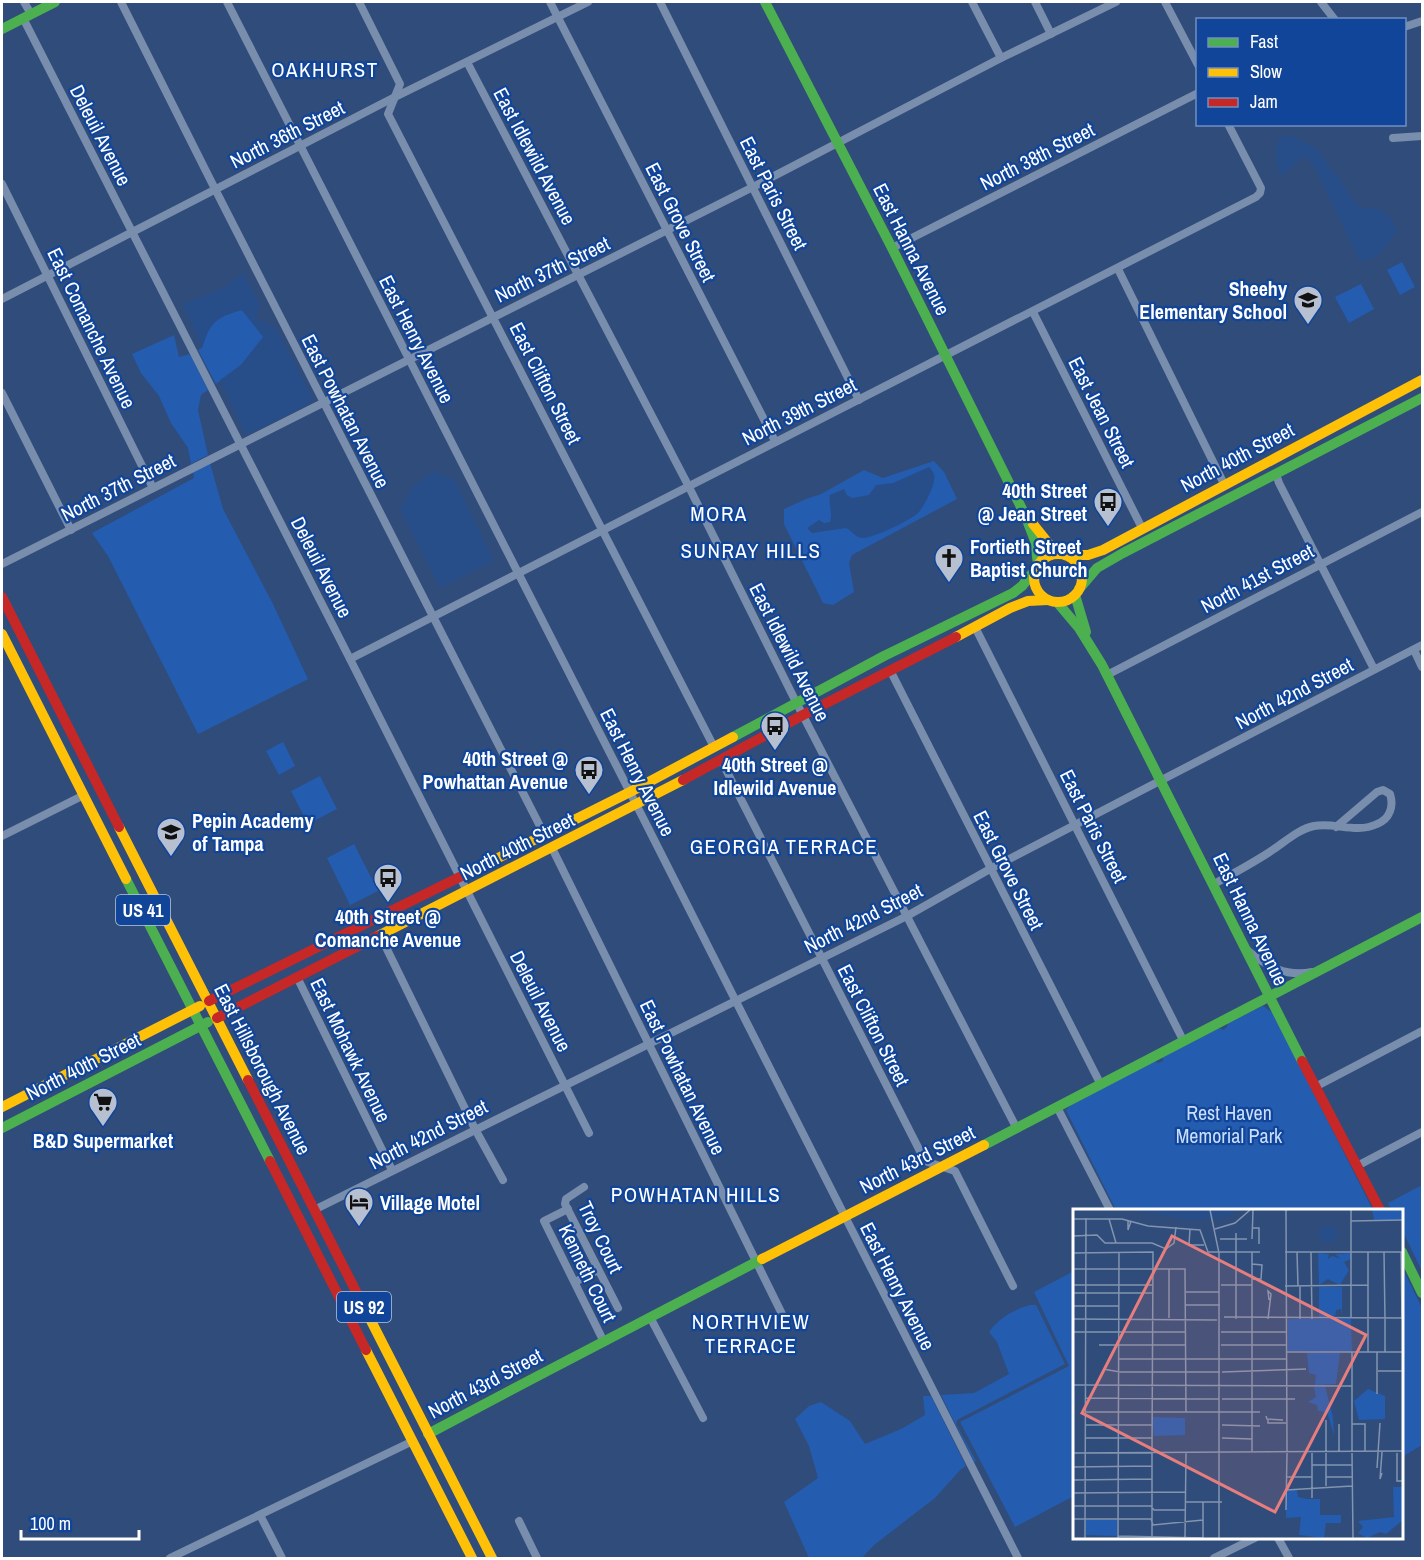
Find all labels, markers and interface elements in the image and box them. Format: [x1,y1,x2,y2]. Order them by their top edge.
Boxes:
legend [1196,18,1406,126]
text: Fast [1250,29,1278,54]
district label: OAKHURST [271,55,379,84]
text: Slow [1250,59,1282,84]
street label: Deleuil Avenue [64,80,138,190]
street label: East Idlewild Avenue [487,83,583,229]
text: Jam [1250,89,1278,114]
street label: North 36th Street [225,93,349,174]
street label: North 38th Street [975,115,1099,196]
street label: East Paris Street [734,132,814,255]
street label: East Grove Street [639,158,723,287]
street label: East Hanna Avenue [867,178,957,320]
street label: North 37th Street [490,229,614,309]
street label: East Comanche Avenue [41,243,143,413]
street label: East Henry Avenue [373,270,461,408]
place label: Sheehy Elementary School [1139,275,1288,325]
school or university icon: Sheehy Elementary School [1292,284,1324,326]
street label: East Clifton Street [504,318,588,449]
street label: East Powhatan Avenue [296,329,396,493]
street label: East Jean Street [1062,352,1142,473]
street label: North 39th Street [737,370,861,451]
street label: North 40th Street [1176,416,1299,498]
street label: North 37th Street [56,446,180,527]
place label: 40th Street @ Jean Street [978,477,1088,527]
bus stop icon: 40th Street @ Jean Street [1092,486,1124,528]
district label: MORA [690,499,748,528]
street label: Deleuil Avenue [285,512,359,622]
place label: Fortieth Street Baptist Church [970,533,1088,583]
district label: SUNRAY HILLS [681,536,821,565]
street label: North 41st Street [1196,537,1318,619]
church icon: Fortieth Street Baptist Church [933,542,965,584]
street label: East Idlewild Avenue [743,578,837,726]
street label: North 42nd Street [1231,650,1358,735]
street label: East Henry Avenue [594,703,682,841]
bus stop icon: 40th Street @ Idlewild Avenue [759,710,791,752]
place label: 40th Street @ Powhattan Avenue [422,745,568,795]
place label: 40th Street @ Idlewild Avenue [714,751,836,801]
bus stop icon: 40th Street @ Powhattan Avenue [573,754,605,796]
street label: East Paris Street [1054,765,1134,888]
street label: North 40th Street [455,805,579,886]
street label: East Grove Street [967,806,1051,935]
place label: Pepin Academy of Tampa [192,807,314,857]
school or university icon: Pepin Academy of Tampa [155,816,187,858]
district label: GEORGIA TERRACE [690,832,878,861]
street label: East Hanna Avenue [1207,848,1295,990]
bus stop icon: 40th Street @ Comanche Avenue [372,862,404,904]
street label: North 42nd Street [799,876,927,959]
road number: US 41 [116,895,170,925]
place label: 40th Street @ Comanche Avenue [315,903,461,953]
street label: Deleuil Avenue [504,946,578,1056]
street label: East Clifton Street [832,960,916,1091]
street label: East Mohawk Avenue [304,973,398,1127]
street label: East Hillsborough Avenue [208,979,318,1159]
street label: East Powhatan Avenue [634,995,732,1159]
street label: North 40th Street [21,1025,145,1106]
supermarket icon: B&D Supermarket [87,1086,119,1128]
street label: North 42nd Street [364,1092,492,1175]
park label: Rest Haven Memorial Park [1176,1099,1283,1149]
street label: North 43rd Street [855,1118,980,1200]
place label: B&D Supermarket [33,1127,174,1154]
district label: POWHATAN HILLS [611,1180,781,1209]
hotel icon: Village Motel [343,1186,375,1228]
place label: Village Motel [380,1189,480,1216]
street label: Troy Court [572,1197,630,1278]
inset map [1073,1209,1403,1539]
street label: East Henry Avenue [854,1217,942,1355]
street label: Kenneth Court [553,1220,624,1327]
road number: US 92 [337,1292,391,1322]
district label: NORTHVIEW TERRACE [692,1307,810,1360]
street label: North 43rd Street [423,1341,547,1424]
scale bar [21,1503,140,1541]
text: 100 m [30,1511,71,1536]

